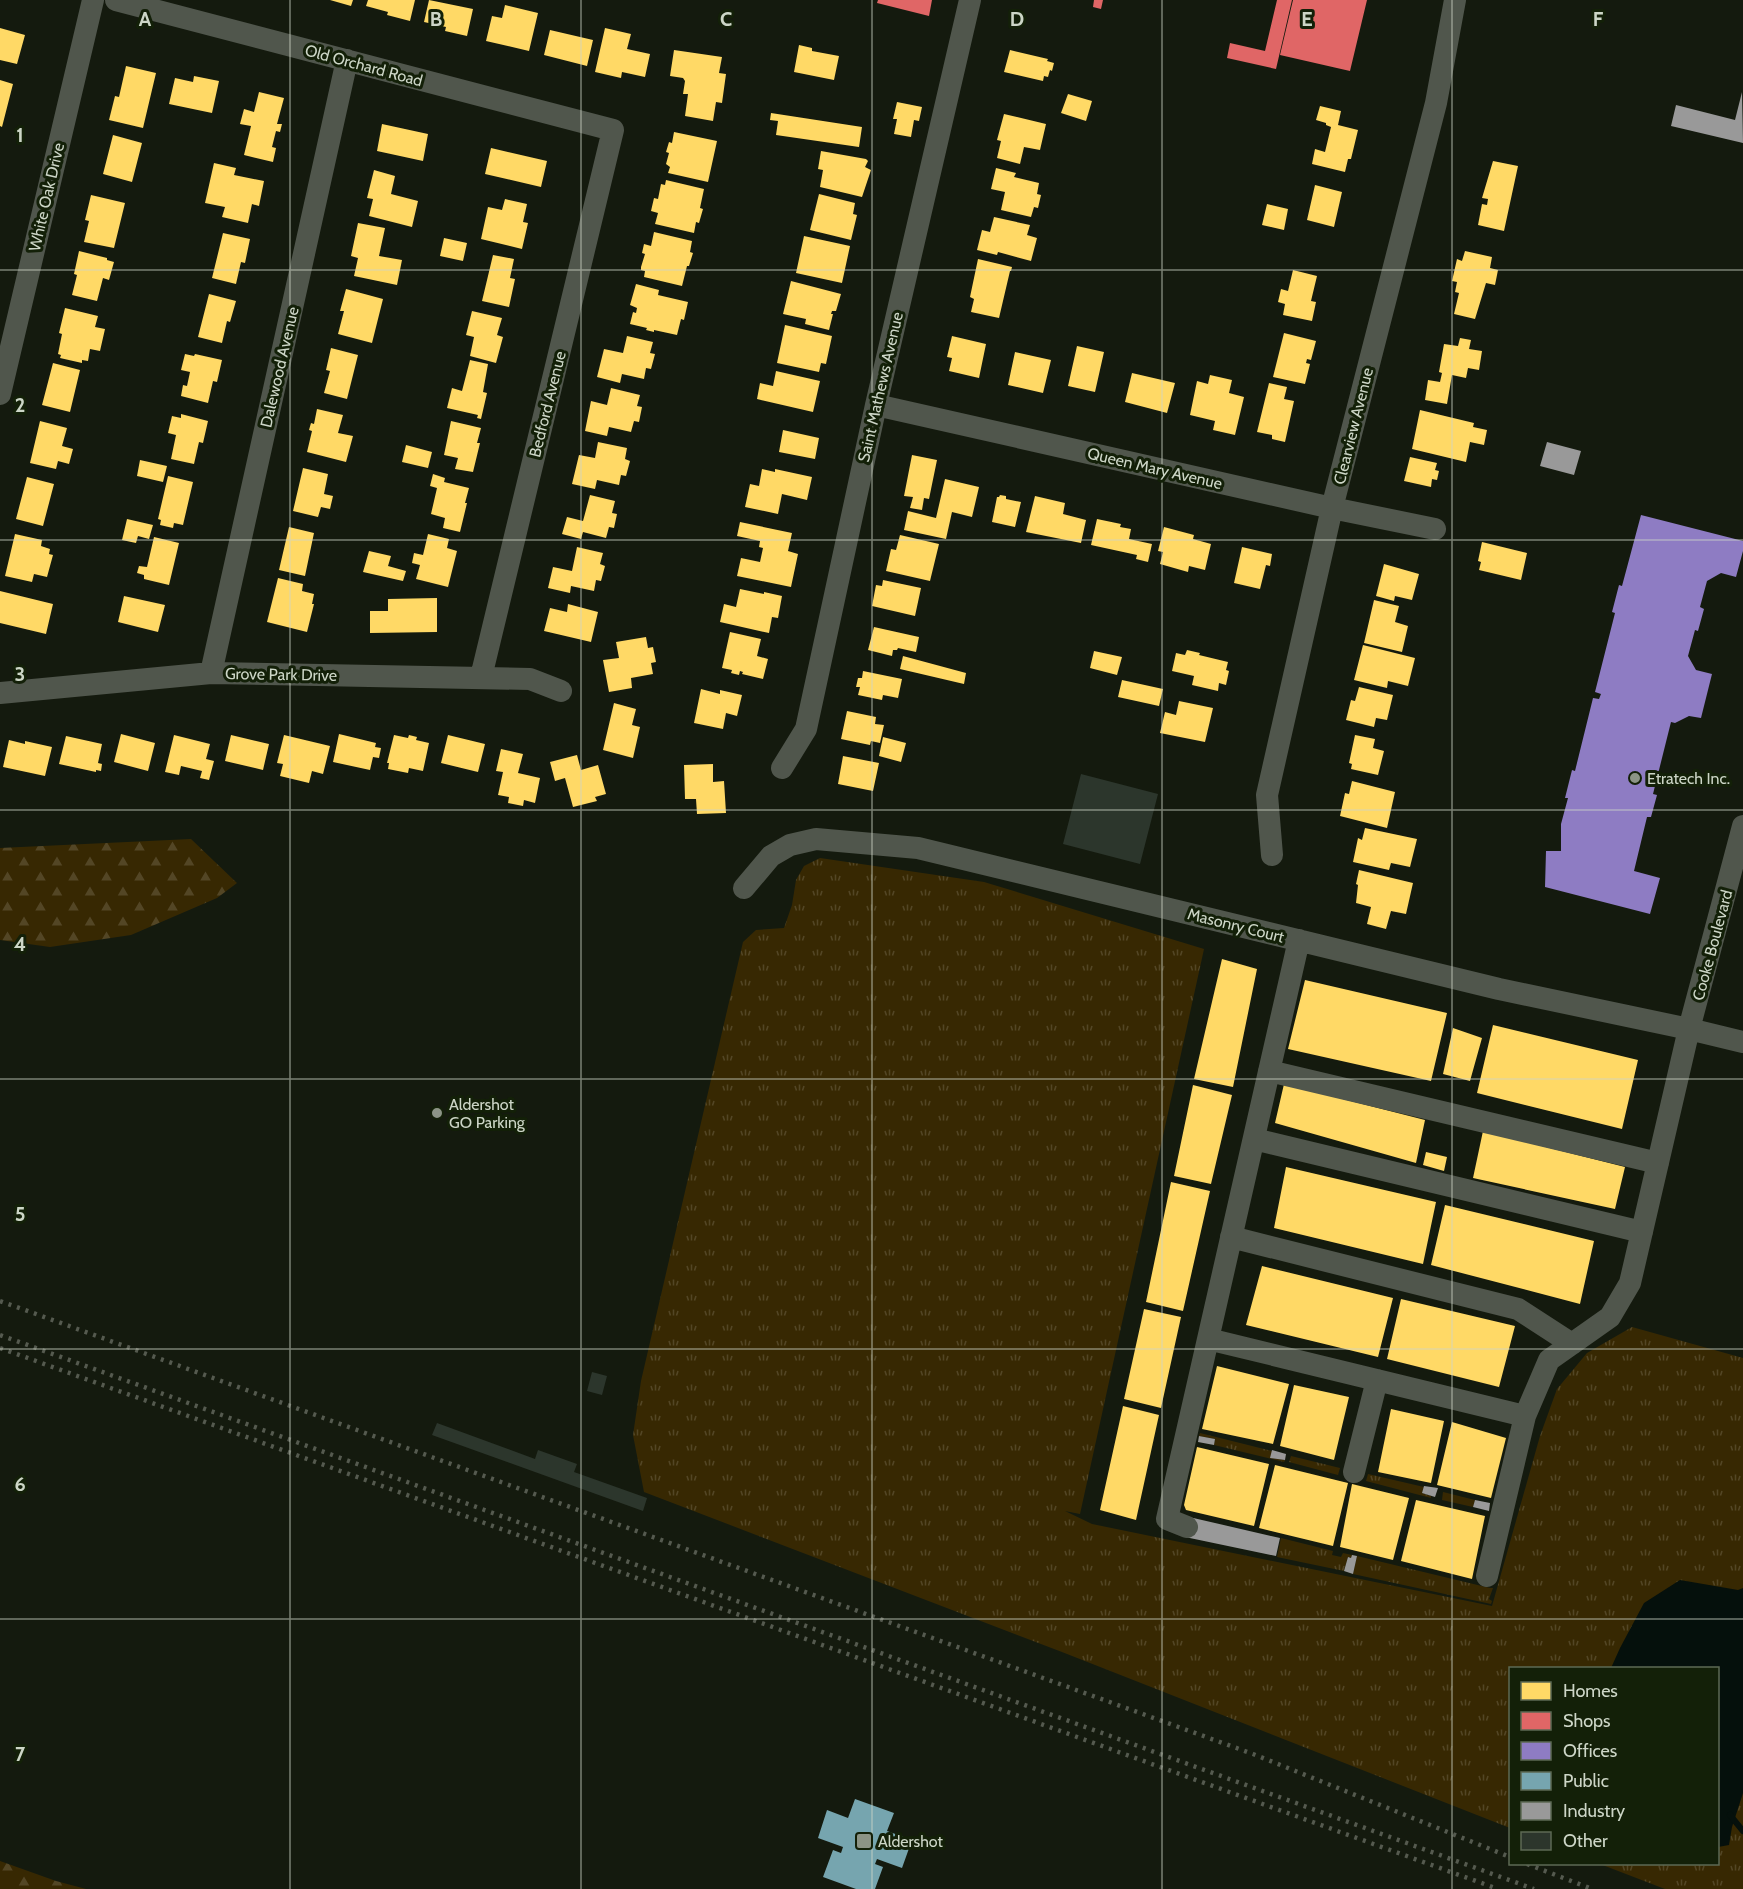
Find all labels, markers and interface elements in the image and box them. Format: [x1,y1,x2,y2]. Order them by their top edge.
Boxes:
text: A [139,7,152,31]
text: B [430,7,442,31]
text: C [720,7,732,31]
text: D [1010,7,1024,31]
text: E [1301,7,1313,31]
text: F [1593,7,1604,31]
street label: Old Orchard Road [303,41,425,90]
text: 1 [16,123,24,147]
street label: White Oak Drive [25,141,68,253]
street label: Dalewood Avenue [256,305,303,429]
street label: Saint Mathews Avenue [854,310,907,464]
street label: Bedford Avenue [525,349,570,459]
street label: Clearview Avenue [1330,366,1377,487]
text: 2 [15,393,25,417]
street label: Queen Mary Avenue [1086,444,1224,493]
text: 3 [15,662,25,686]
street label: Grove Park Drive [225,664,337,685]
place label: Etratech Inc. [1647,769,1730,788]
marker: Etratech Inc. [1628,771,1642,785]
street label: Cooke Boulevard [1689,888,1736,1002]
street label: Masonry Court [1186,904,1287,947]
text: 4 [14,932,26,956]
place label: Aldershot GO Parking [449,1095,526,1132]
marker: Aldershot GO Parking [430,1106,444,1120]
text: 5 [15,1202,25,1226]
text: 6 [14,1472,26,1496]
legend [1509,1667,1719,1865]
text: Homes [1563,1680,1618,1702]
text: Shops [1563,1710,1611,1732]
text: Offices [1563,1740,1617,1762]
text: 7 [15,1742,26,1766]
text: Public [1563,1770,1609,1792]
text: Industry [1563,1800,1625,1822]
text: Other [1563,1830,1608,1852]
marker: Aldershot [855,1832,873,1850]
place label: Aldershot [878,1832,944,1851]

